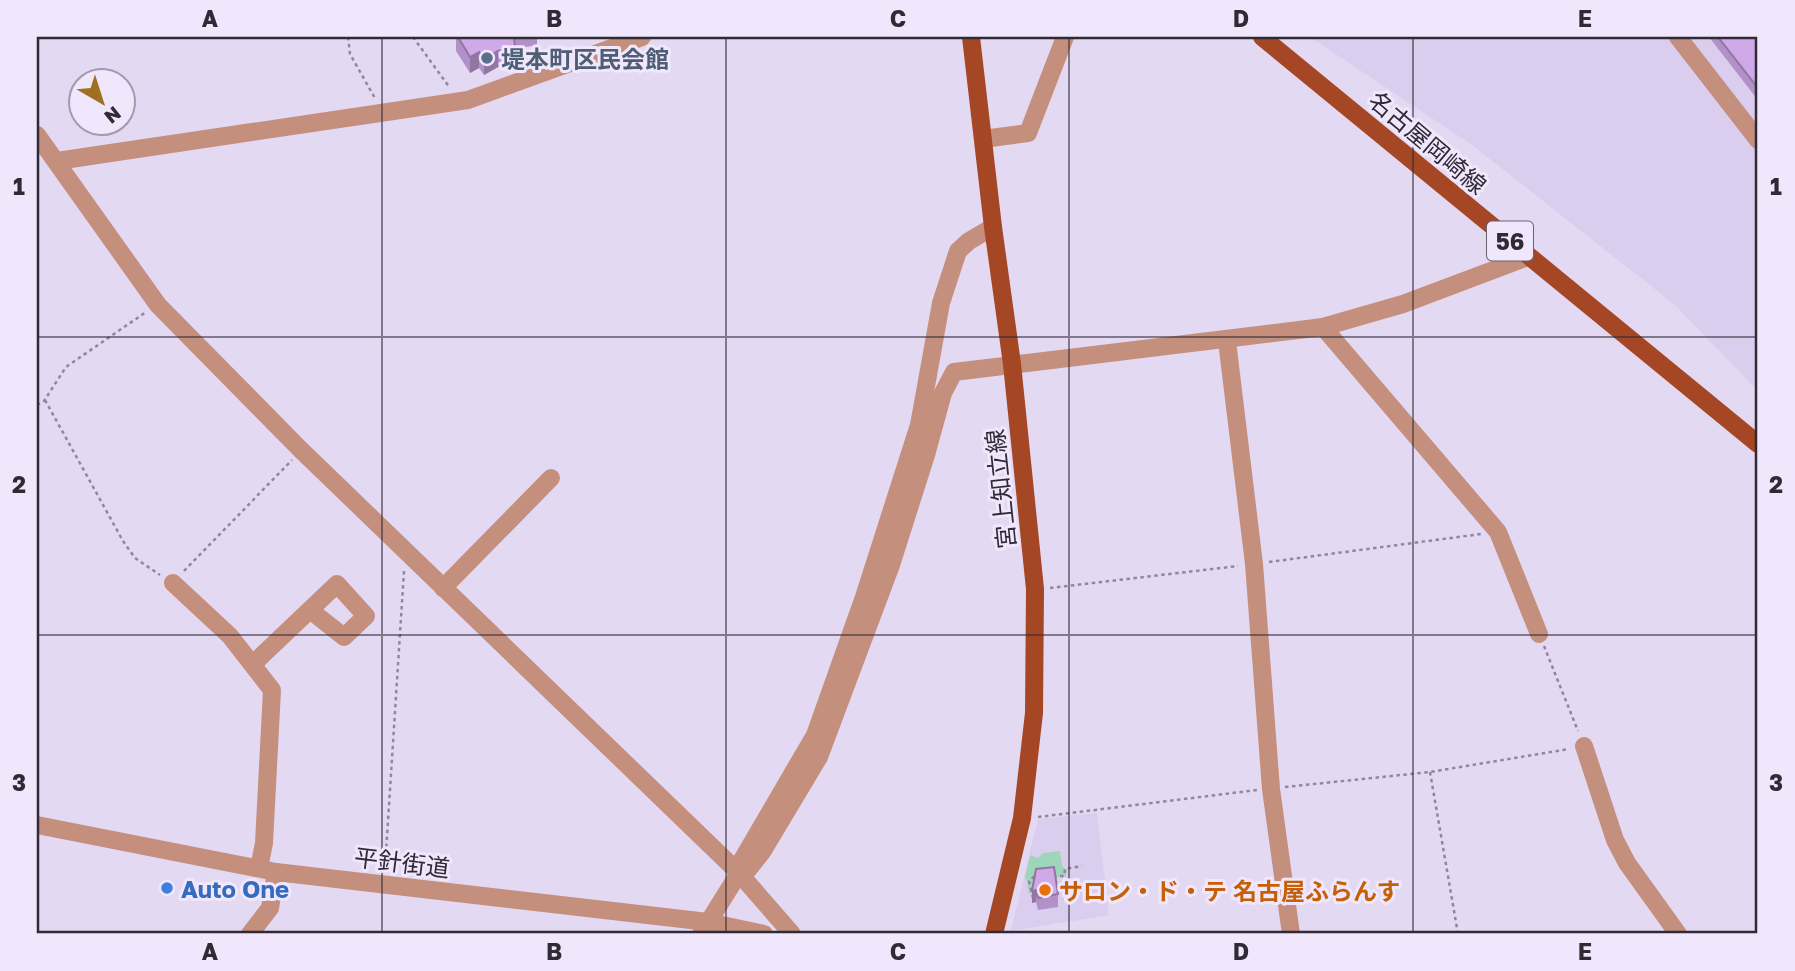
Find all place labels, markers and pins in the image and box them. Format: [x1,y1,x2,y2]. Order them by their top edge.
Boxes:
place label: 堤本町区民会館 [501,44,669,73]
marker: 堤本町区民会館 [479,50,495,66]
place label: Auto One [181,874,289,903]
place label: サロン・ド・テ 名古屋ふらんす [1059,876,1401,905]
marker: Auto One [159,880,175,896]
marker: サロン・ド・テ 名古屋ふらんす [1037,882,1053,898]

